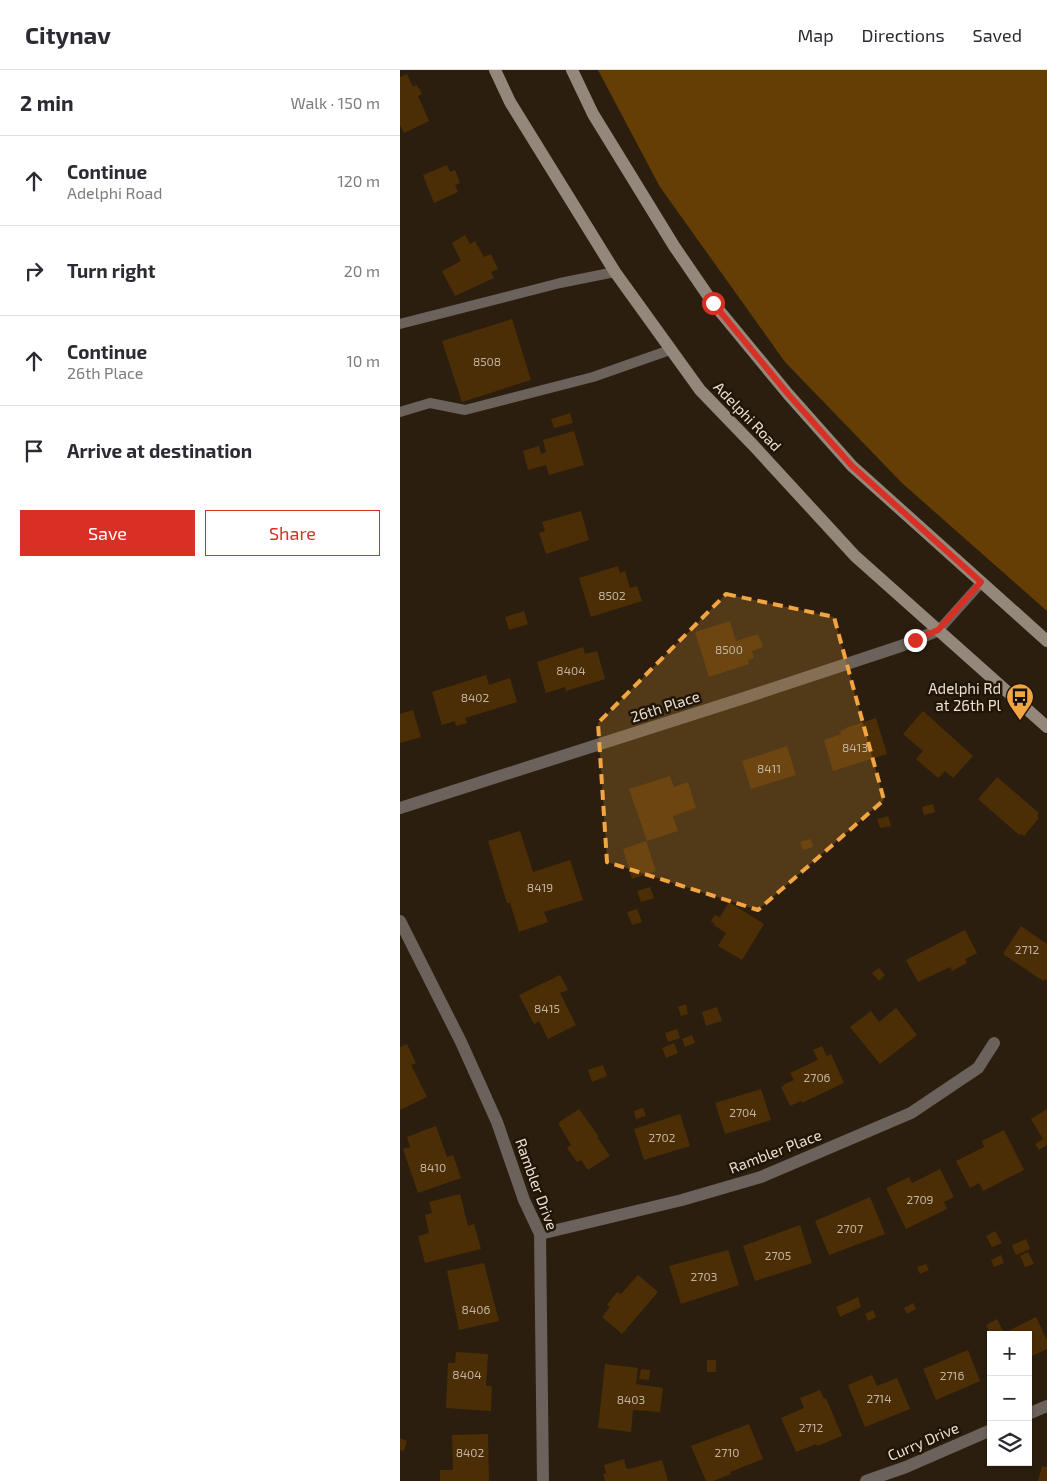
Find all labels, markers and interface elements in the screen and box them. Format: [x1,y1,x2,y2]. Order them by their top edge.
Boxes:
text: Citynav [25,20,111,49]
text: Map [797,24,834,46]
text: Directions [862,24,945,46]
text: Saved [973,24,1022,46]
text: 2 min [20,90,74,115]
text: Walk · 150 m [290,93,380,112]
text: Continue [67,160,147,183]
icon: ahead [20,167,48,195]
text: 120 m [337,171,380,190]
text: Adelphi Road [67,183,162,202]
icon: right [20,257,48,285]
text: Turn right [67,259,155,282]
text: 20 m [344,261,380,280]
route start [702,292,725,315]
text: Continue [67,340,147,363]
icon: ahead [20,347,48,375]
text: 10 m [346,351,380,370]
house number: 8508 [473,354,501,368]
text: 26th Place [67,363,143,382]
street label: Adelphi Road [710,378,786,454]
icon: arrive [20,437,48,465]
text: Arrive at destination [67,439,252,462]
button: Save [20,510,195,556]
button: Share [205,510,380,556]
house number: 8502 [598,588,626,602]
route end [904,629,927,652]
house number: 8500 [715,642,743,656]
house number: 8404 [556,663,586,677]
place label: Adelphi Rd at 26th Pl [928,679,1002,714]
bus stop icon: Adelphi Rd at 26th Pl [1005,682,1035,721]
street label: 26th Place [628,686,702,726]
house number: 8402 [461,690,490,704]
house number: 8413 [842,740,868,754]
house number: 8411 [757,761,781,775]
house number: 8419 [527,880,553,894]
house number: 2712 [1015,942,1039,956]
house number: 8415 [534,1001,560,1015]
house number: 2706 [804,1070,831,1084]
house number: 2704 [729,1105,757,1119]
street label: Rambler Place [726,1125,824,1177]
house number: 2702 [649,1130,676,1144]
street label: Rambler Drive [512,1136,562,1232]
house number: 8410 [420,1160,446,1174]
house number: 2709 [907,1192,934,1206]
house number: 2707 [837,1221,863,1235]
house number: 2705 [765,1248,791,1262]
house number: 2703 [691,1269,717,1283]
house number: 8406 [462,1302,491,1316]
map controls [987,1331,1032,1466]
button: + [987,1331,1032,1376]
house number: 8404 [452,1367,482,1381]
house number: 2716 [940,1368,964,1382]
button: − [987,1376,1032,1421]
house number: 2714 [866,1391,892,1405]
house number: 8403 [617,1392,645,1406]
street label: Curry Drive [885,1418,961,1464]
house number: 2712 [799,1420,823,1434]
button: layers [987,1421,1032,1466]
house number: 8402 [456,1445,485,1459]
house number: 2710 [715,1445,739,1459]

